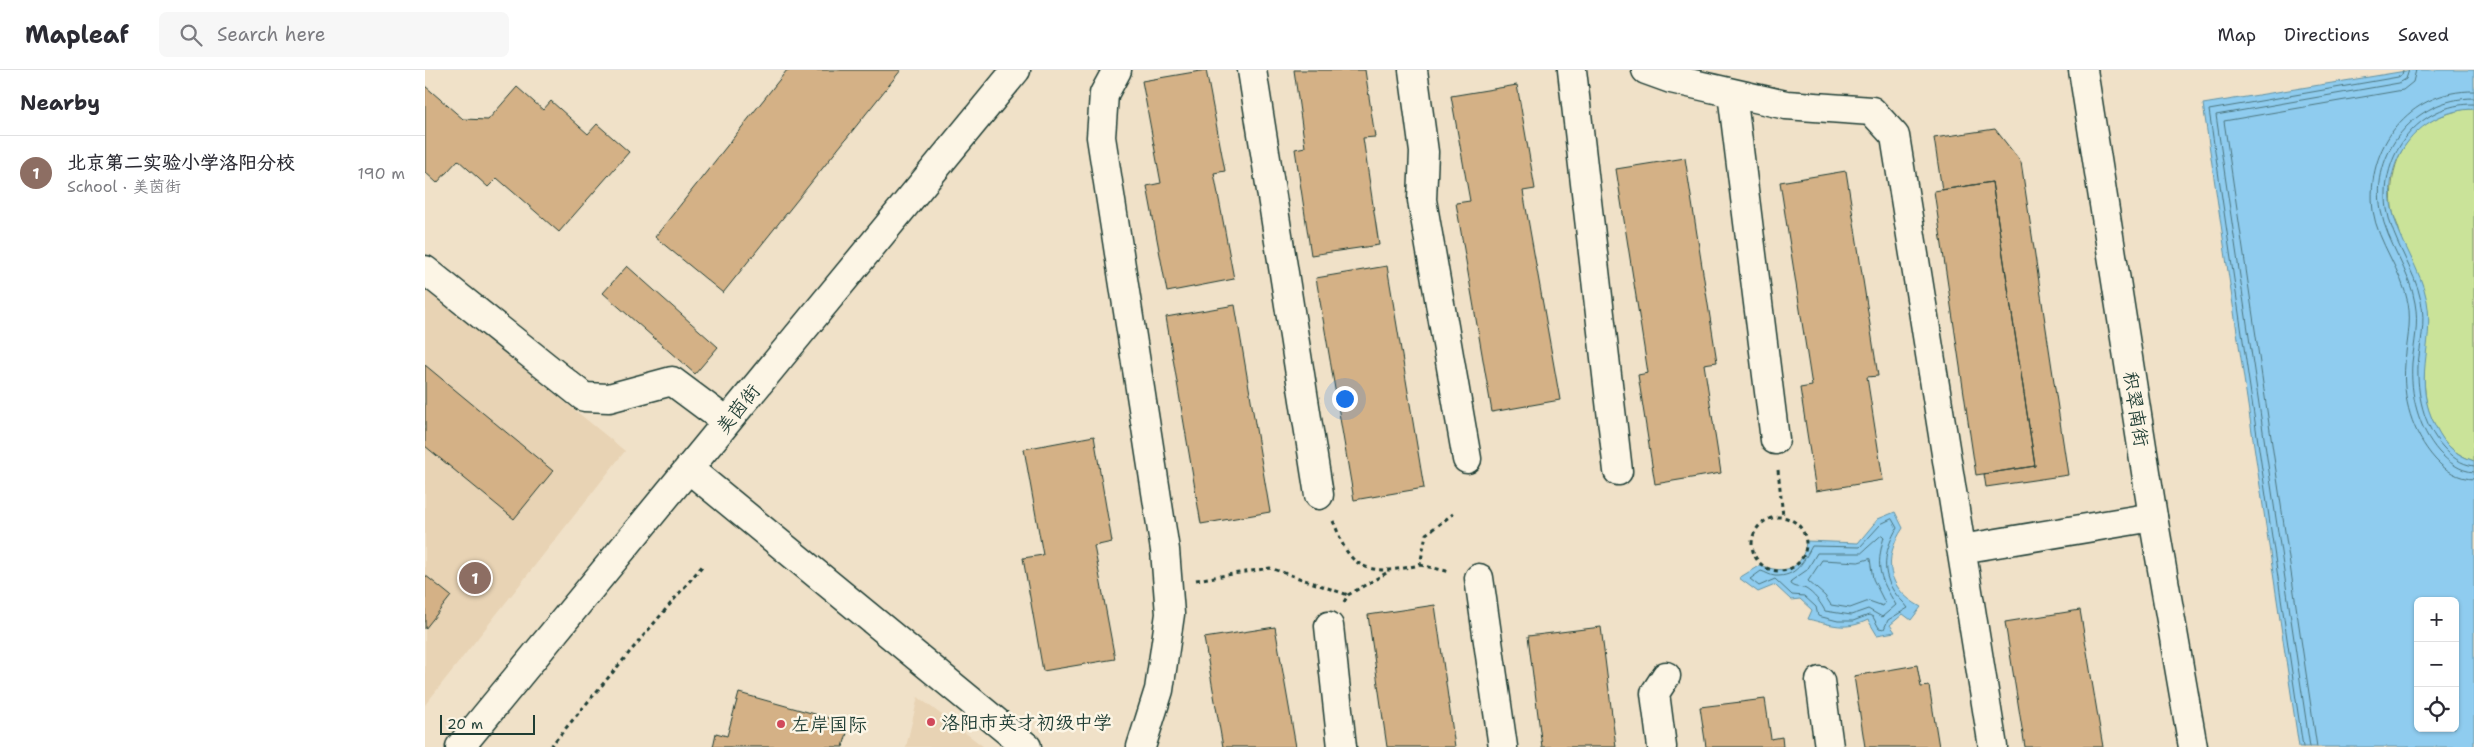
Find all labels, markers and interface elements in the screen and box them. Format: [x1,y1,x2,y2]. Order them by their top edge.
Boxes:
search box [159,12,509,57]
text: Mapleaf [25,19,129,51]
icon: search [177,21,205,49]
text: Search here [217,22,325,47]
text: Map [2218,23,2256,47]
text: Directions [2284,23,2370,47]
text: Saved [2398,23,2449,47]
text: Nearby [20,89,100,117]
text: 北京第二实验小学洛阳分校 [67,150,295,175]
text: 1 [32,163,40,184]
text: 190 m [358,163,405,184]
text: School · 美茵街 [67,176,181,197]
street label: 积翠南街 [2118,370,2154,448]
street label: 美茵街 [710,379,766,439]
your location [1332,386,1358,412]
pin: 1 [459,559,491,597]
map controls [2414,597,2459,732]
button: + [2414,597,2459,642]
button: − [2414,642,2459,687]
button: locate [2414,687,2459,732]
place label: 洛阳市英才初级中学 [941,710,1112,735]
scale bar [440,712,535,735]
place label: 左岸国际 [791,712,867,737]
text: 20 m [447,715,483,733]
marker: 洛阳市英才初级中学 [925,716,937,728]
marker: 左岸国际 [775,718,787,730]

